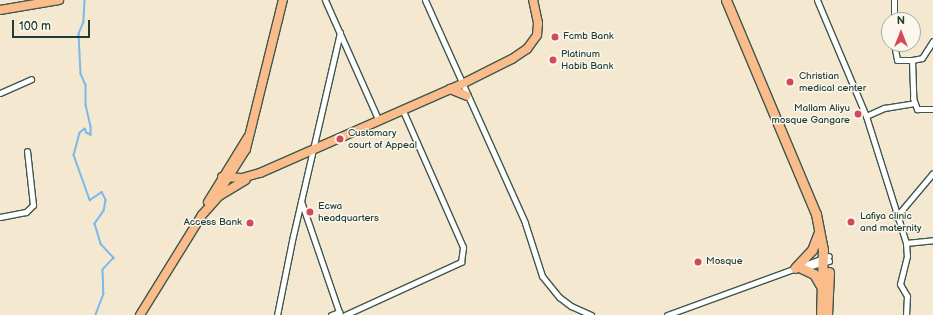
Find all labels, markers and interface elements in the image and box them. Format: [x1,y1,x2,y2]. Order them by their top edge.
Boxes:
scale bar [14,12,92,38]
north arrow [881,12,921,52]
text: N [897,14,905,27]
text: 100 m [19,19,51,34]
place label: Fcmb Bank [563,31,614,43]
marker: Fcmb Bank [550,32,560,42]
place label: Platinum Habib Bank [561,48,613,72]
marker: Platinum Habib Bank [548,55,558,65]
place label: Christian medical center [799,70,866,94]
marker: Christian medical center [784,76,796,88]
place label: Mallam Aliyu mosque Gangare [771,102,850,126]
marker: Mallam Aliyu mosque Gangare [853,109,863,119]
place label: Customary court of Appeal [348,127,417,150]
marker: Customary court of Appeal [335,134,345,144]
place label: Ecwa headquarters [318,200,379,224]
marker: Ecwa headquarters [305,207,315,217]
place label: Lafiya clinic and maternity [860,210,922,234]
marker: Lafiya clinic and maternity [845,216,857,228]
place label: Access Bank [184,217,242,229]
marker: Access Bank [245,218,255,228]
place label: Mosque [706,256,743,268]
marker: Mosque [693,257,703,267]

